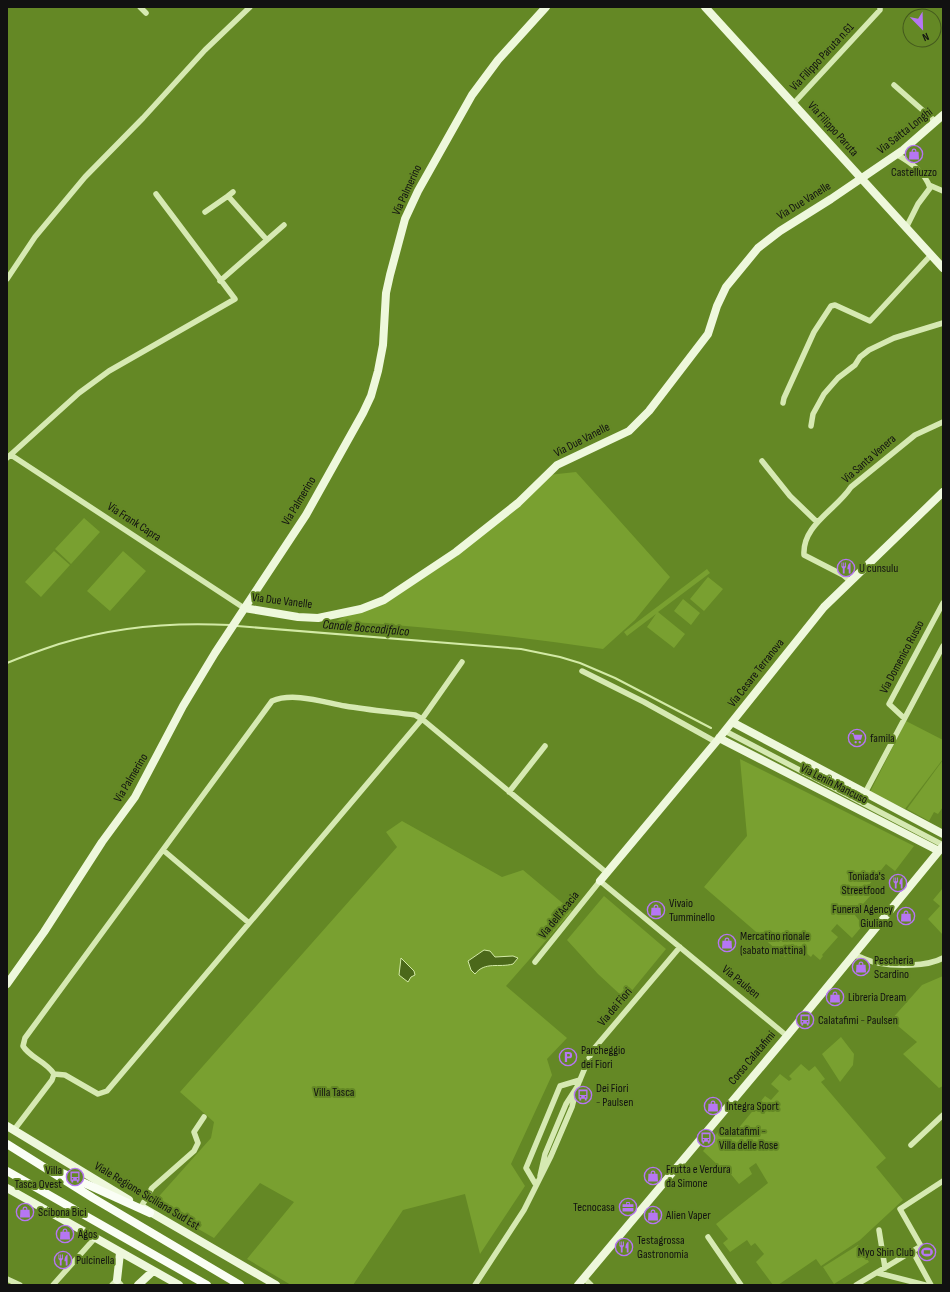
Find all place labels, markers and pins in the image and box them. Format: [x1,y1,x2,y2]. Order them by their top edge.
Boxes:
shop icon: Castelluzzo [904,144,924,164]
place label: Castelluzzo [891,165,937,180]
restaurant icon: U cunsulu [836,558,856,578]
place label: U cunsulu [859,561,898,576]
supermarket icon: famila [847,728,867,748]
place label: famila [870,731,895,746]
place label: Toniada's Streetfood [841,869,885,898]
restaurant icon: Toniada's Streetfood [888,873,908,893]
place label: Vivaio Tumminello [669,896,715,925]
shop icon: Vivaio Tumminello [646,900,666,920]
place label: Funeral Agency Giuliano [832,902,893,931]
shop icon: Funeral Agency Giuliano [896,906,916,926]
place label: Mercatino rionale (sabato mattina) [740,929,810,958]
shop icon: Mercatino rionale (sabato mattina) [717,933,737,953]
place label: Pescheria Scardino [874,953,914,982]
shop icon: Pescheria Scardino [851,957,871,977]
shop icon: Libreria Dream [825,987,845,1007]
place label: Libreria Dream [848,990,907,1005]
bus stop icon: Calatafimi - Paulsen [795,1010,815,1030]
place label: Calatafimi - Paulsen [818,1013,898,1028]
place label: Parcheggio dei Fiori [581,1043,625,1072]
parking icon: Parcheggio dei Fiori [558,1047,578,1067]
place label: Dei Fiori - Paulsen [596,1081,633,1110]
bus stop icon: Dei Fiori - Paulsen [573,1085,593,1105]
shop icon: Integra Sport [703,1096,723,1116]
place label: Integra Sport [726,1099,779,1114]
place label: Calatafimi - Villa delle Rose [719,1124,778,1153]
bus stop icon: Calatafimi - Villa delle Rose [696,1128,716,1148]
place label: Frutta e Verdura da Simone [666,1162,731,1191]
place label: Villa Tasca Ovest [15,1163,62,1192]
shop icon: Frutta e Verdura da Simone [643,1166,663,1186]
bus stop icon: Villa Tasca Ovest [65,1167,85,1187]
office icon: Tecnocasa [618,1197,638,1217]
place label: Tecnocasa [573,1200,615,1215]
shop icon: Scibona Bici [15,1202,35,1222]
place label: Scibona Bici [38,1205,86,1220]
shop icon: Alien Vaper [643,1205,663,1225]
place label: Alien Vaper [665,1208,711,1223]
shop icon: Agos [55,1224,75,1244]
place label: Agos [77,1227,97,1242]
place label: Testagrossa Gastronomia [637,1233,689,1262]
restaurant icon: Testagrossa Gastronomia [614,1237,634,1257]
sports icon: Myo Shin Club [917,1242,937,1262]
place label: Myo Shin Club [858,1245,914,1260]
restaurant icon: Pulcinella [53,1250,73,1270]
place label: Pulcinella [76,1253,115,1268]

